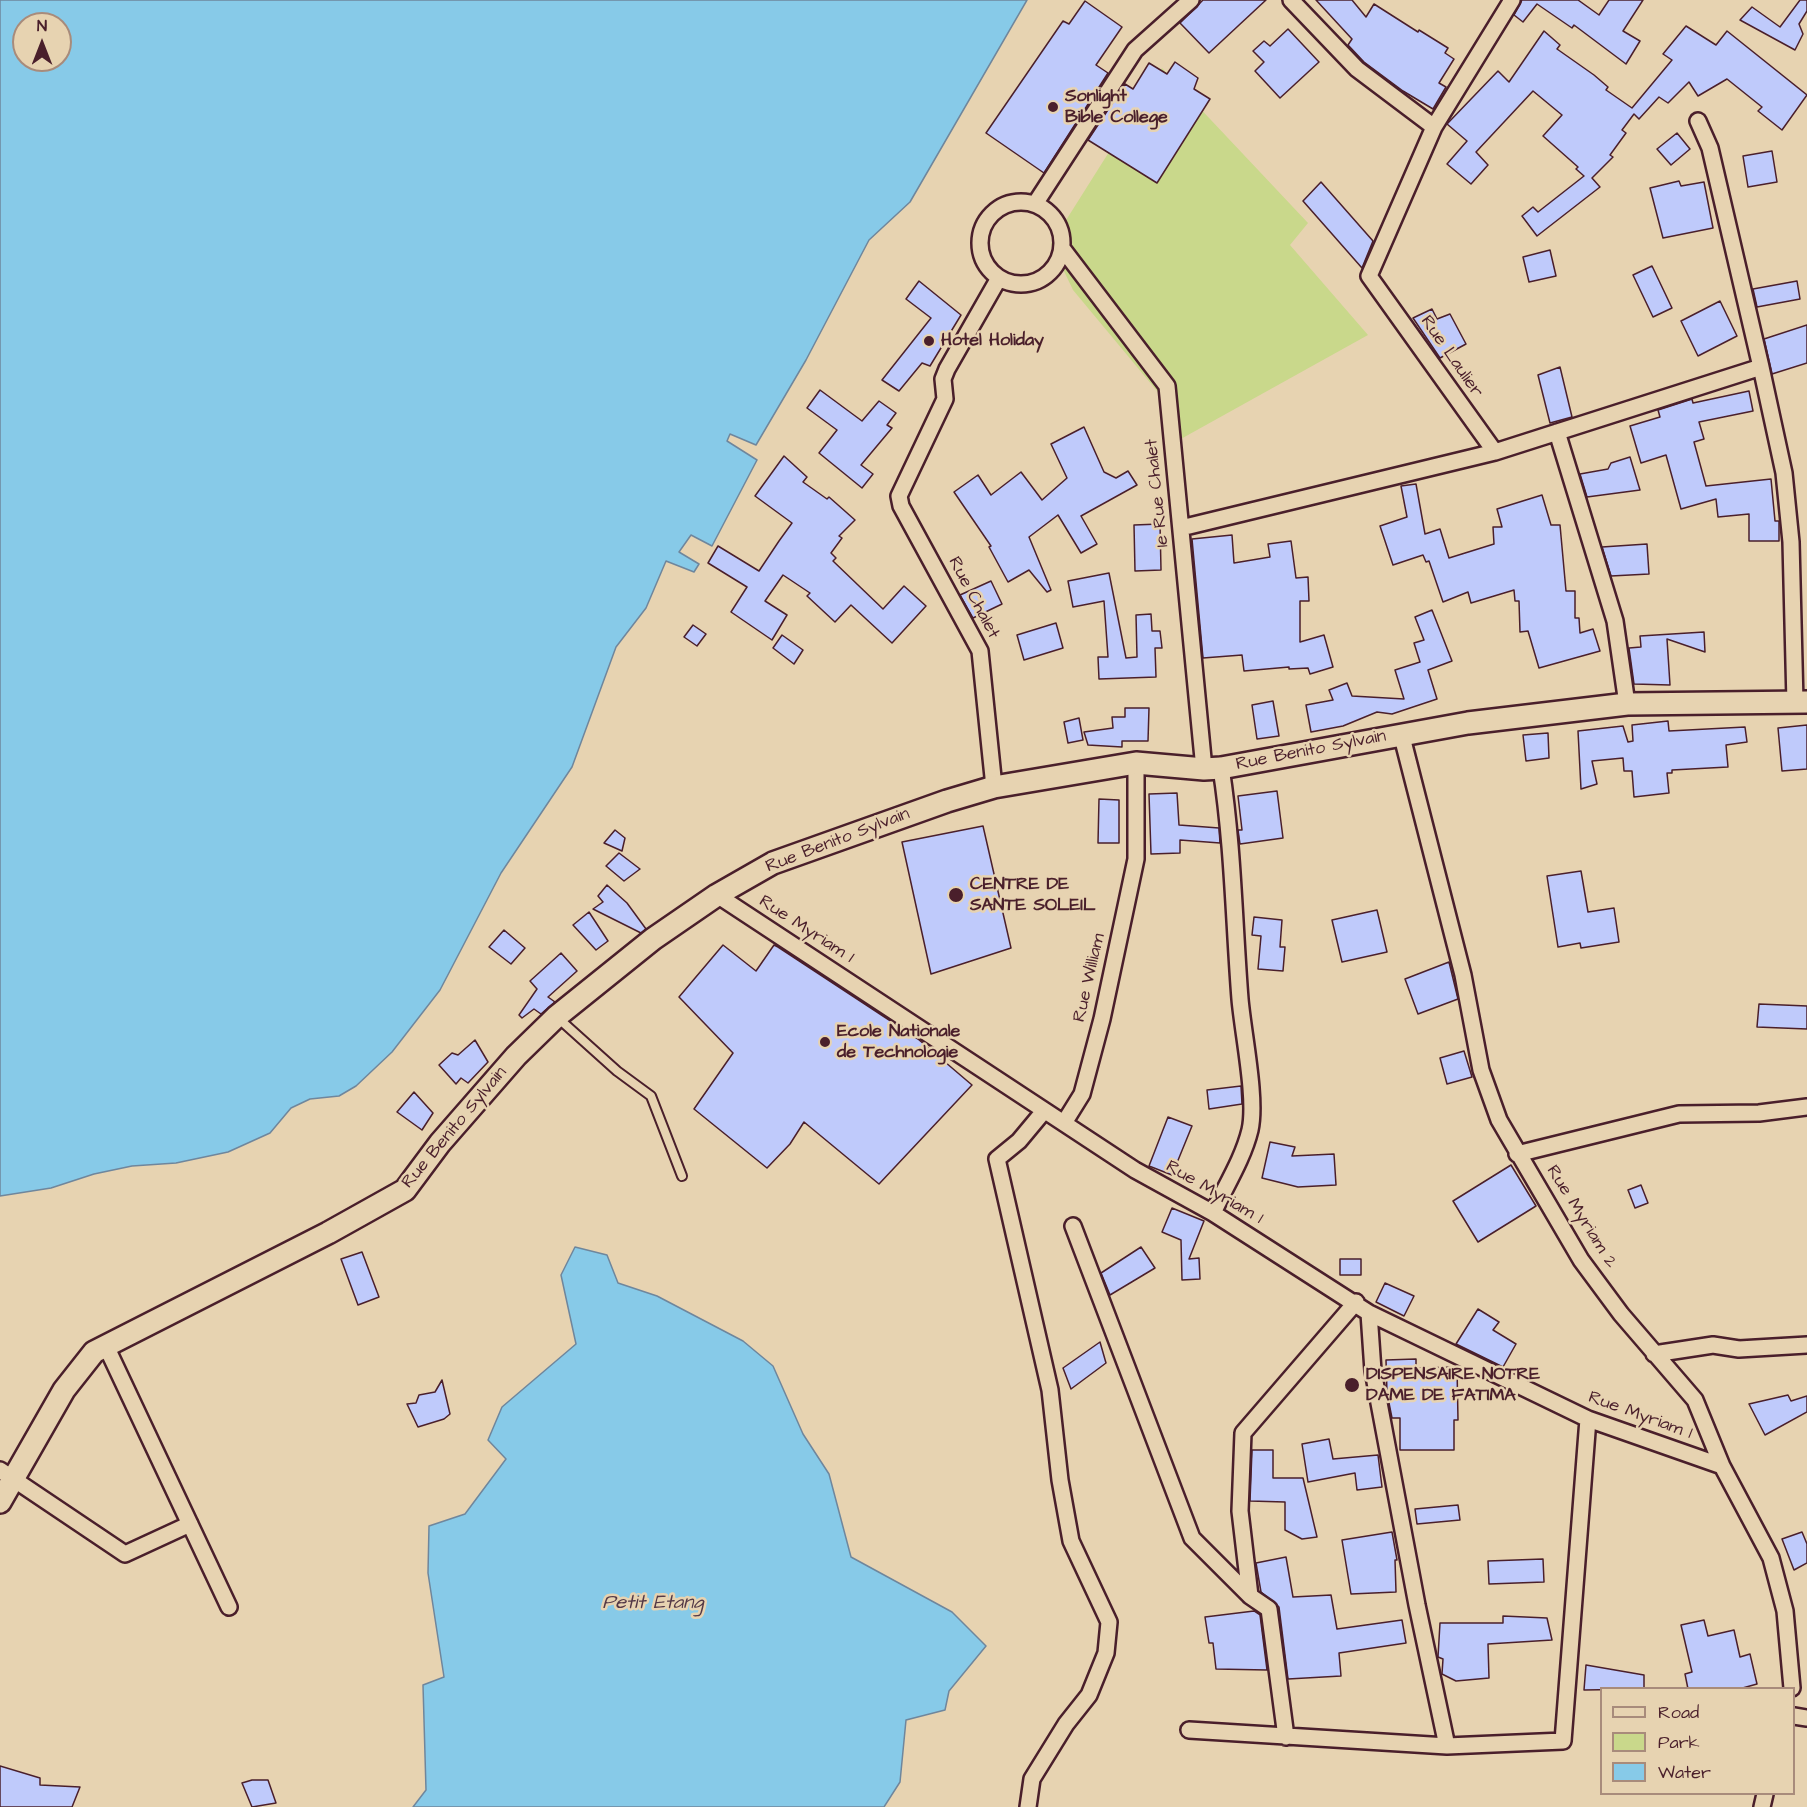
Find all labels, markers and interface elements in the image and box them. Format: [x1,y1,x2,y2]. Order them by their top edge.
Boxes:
north arrow [12,12,72,72]
text: N [37,15,47,37]
place label: Sonlight Bible College [1065,86,1168,128]
marker: Sonlight Bible College [1046,100,1060,114]
street label: Rue Laulier [1415,312,1487,402]
place label: Hotel Holiday [941,330,1044,352]
marker: Hotel Holiday [922,334,936,348]
street label: 1e Rue Chalet [1142,438,1174,548]
street label: Rue Chalet [942,553,1004,643]
street label: Rue Benito Sylvain [1234,726,1388,776]
street label: Rue Benito Sylvain [763,804,913,878]
place label: CENTRE DE SANTE SOLEIL [970,874,1095,916]
marker: CENTRE DE SANTE SOLEIL [947,886,965,904]
street label: Rue Myriam 1 [754,891,858,969]
street label: Rue William [1069,932,1111,1024]
place label: Ecole Nationale de Technologie [837,1021,960,1064]
marker: Ecole Nationale de Technologie [818,1035,832,1049]
street label: Rue Benito Sylvain [398,1063,512,1193]
street label: Rue Myriam 1 [1161,1156,1267,1230]
street label: Rue Myriam 2 [1541,1162,1621,1272]
place label: DISPENSAIRE NOTRE DAME DE FATIMA [1366,1364,1540,1406]
marker: DISPENSAIRE NOTRE DAME DE FATIMA [1343,1376,1361,1394]
street label: Rue Myriam 1 [1585,1387,1695,1445]
water label: Petit Etang [602,1592,704,1616]
legend [1600,1687,1795,1795]
text: Road [1658,1700,1699,1725]
text: Park [1658,1730,1700,1755]
text: Water [1658,1760,1711,1785]

